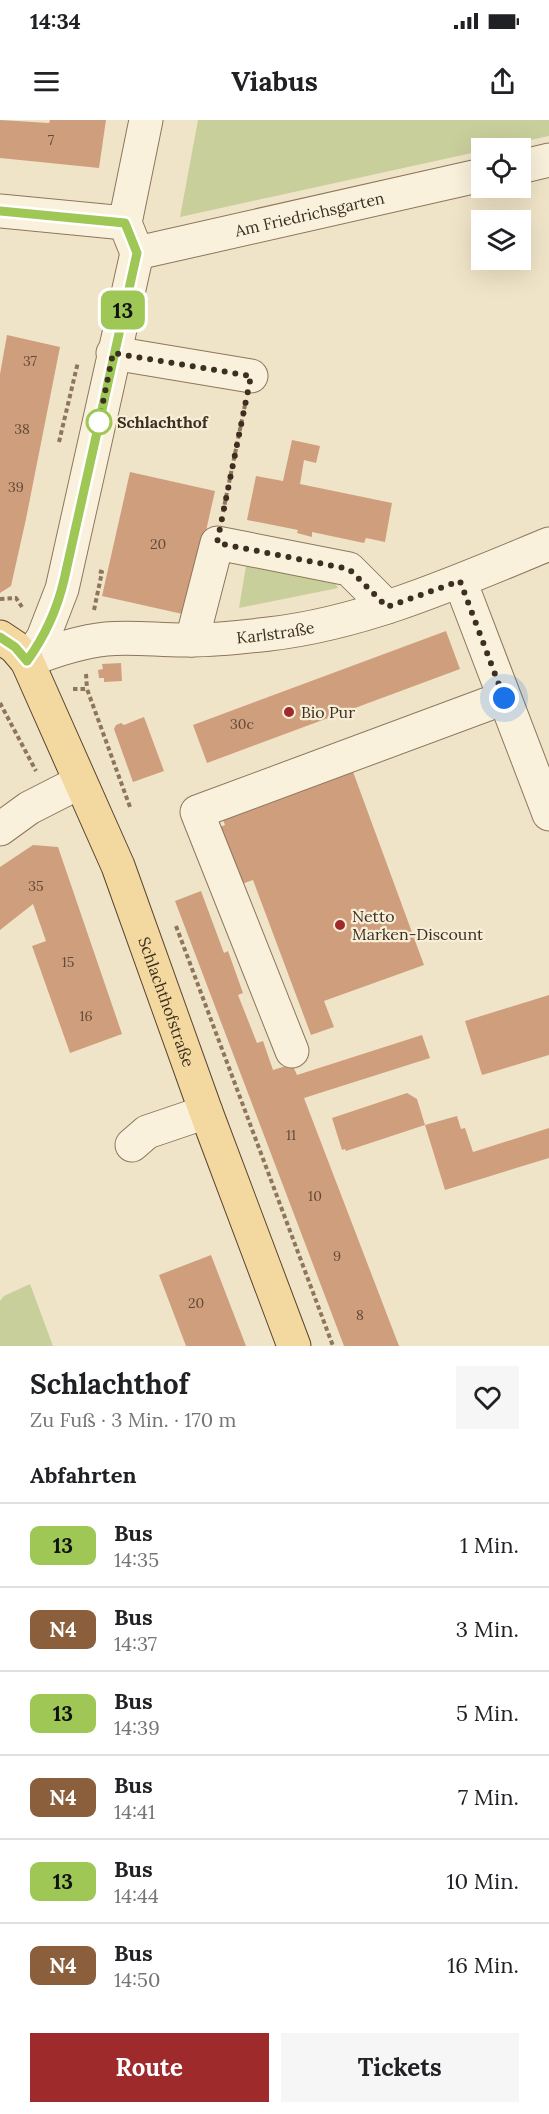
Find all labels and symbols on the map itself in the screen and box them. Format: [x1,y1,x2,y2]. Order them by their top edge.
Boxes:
house number: 7 [48,131,55,149]
street label: Am Friedrichsgarten [232,187,387,241]
line badge: 13 [96,290,150,330]
house number: 37 [23,352,38,370]
marker: Schlachthof [86,409,112,435]
place label: Schlachthof [117,412,209,432]
house number: 38 [14,420,30,438]
house number: 39 [8,478,24,496]
house number: 20 [150,535,166,553]
street label: Karlstraße [235,617,316,648]
your location [489,683,519,713]
place label: Bio Pur [301,702,355,722]
marker: Bio Pur [282,705,296,719]
house number: 30c [230,715,254,733]
house number: 35 [28,877,44,895]
place label: Netto Marken-Discount [352,906,484,944]
marker: Netto Marken-Discount [333,918,347,932]
street label: Schlachthofstraße [134,934,199,1070]
house number: 15 [62,953,74,971]
house number: 16 [79,1007,93,1025]
house number: 11 [286,1126,296,1144]
house number: 10 [308,1187,322,1205]
house number: 9 [333,1247,341,1265]
house number: 20 [188,1294,204,1312]
house number: 8 [356,1306,364,1324]

